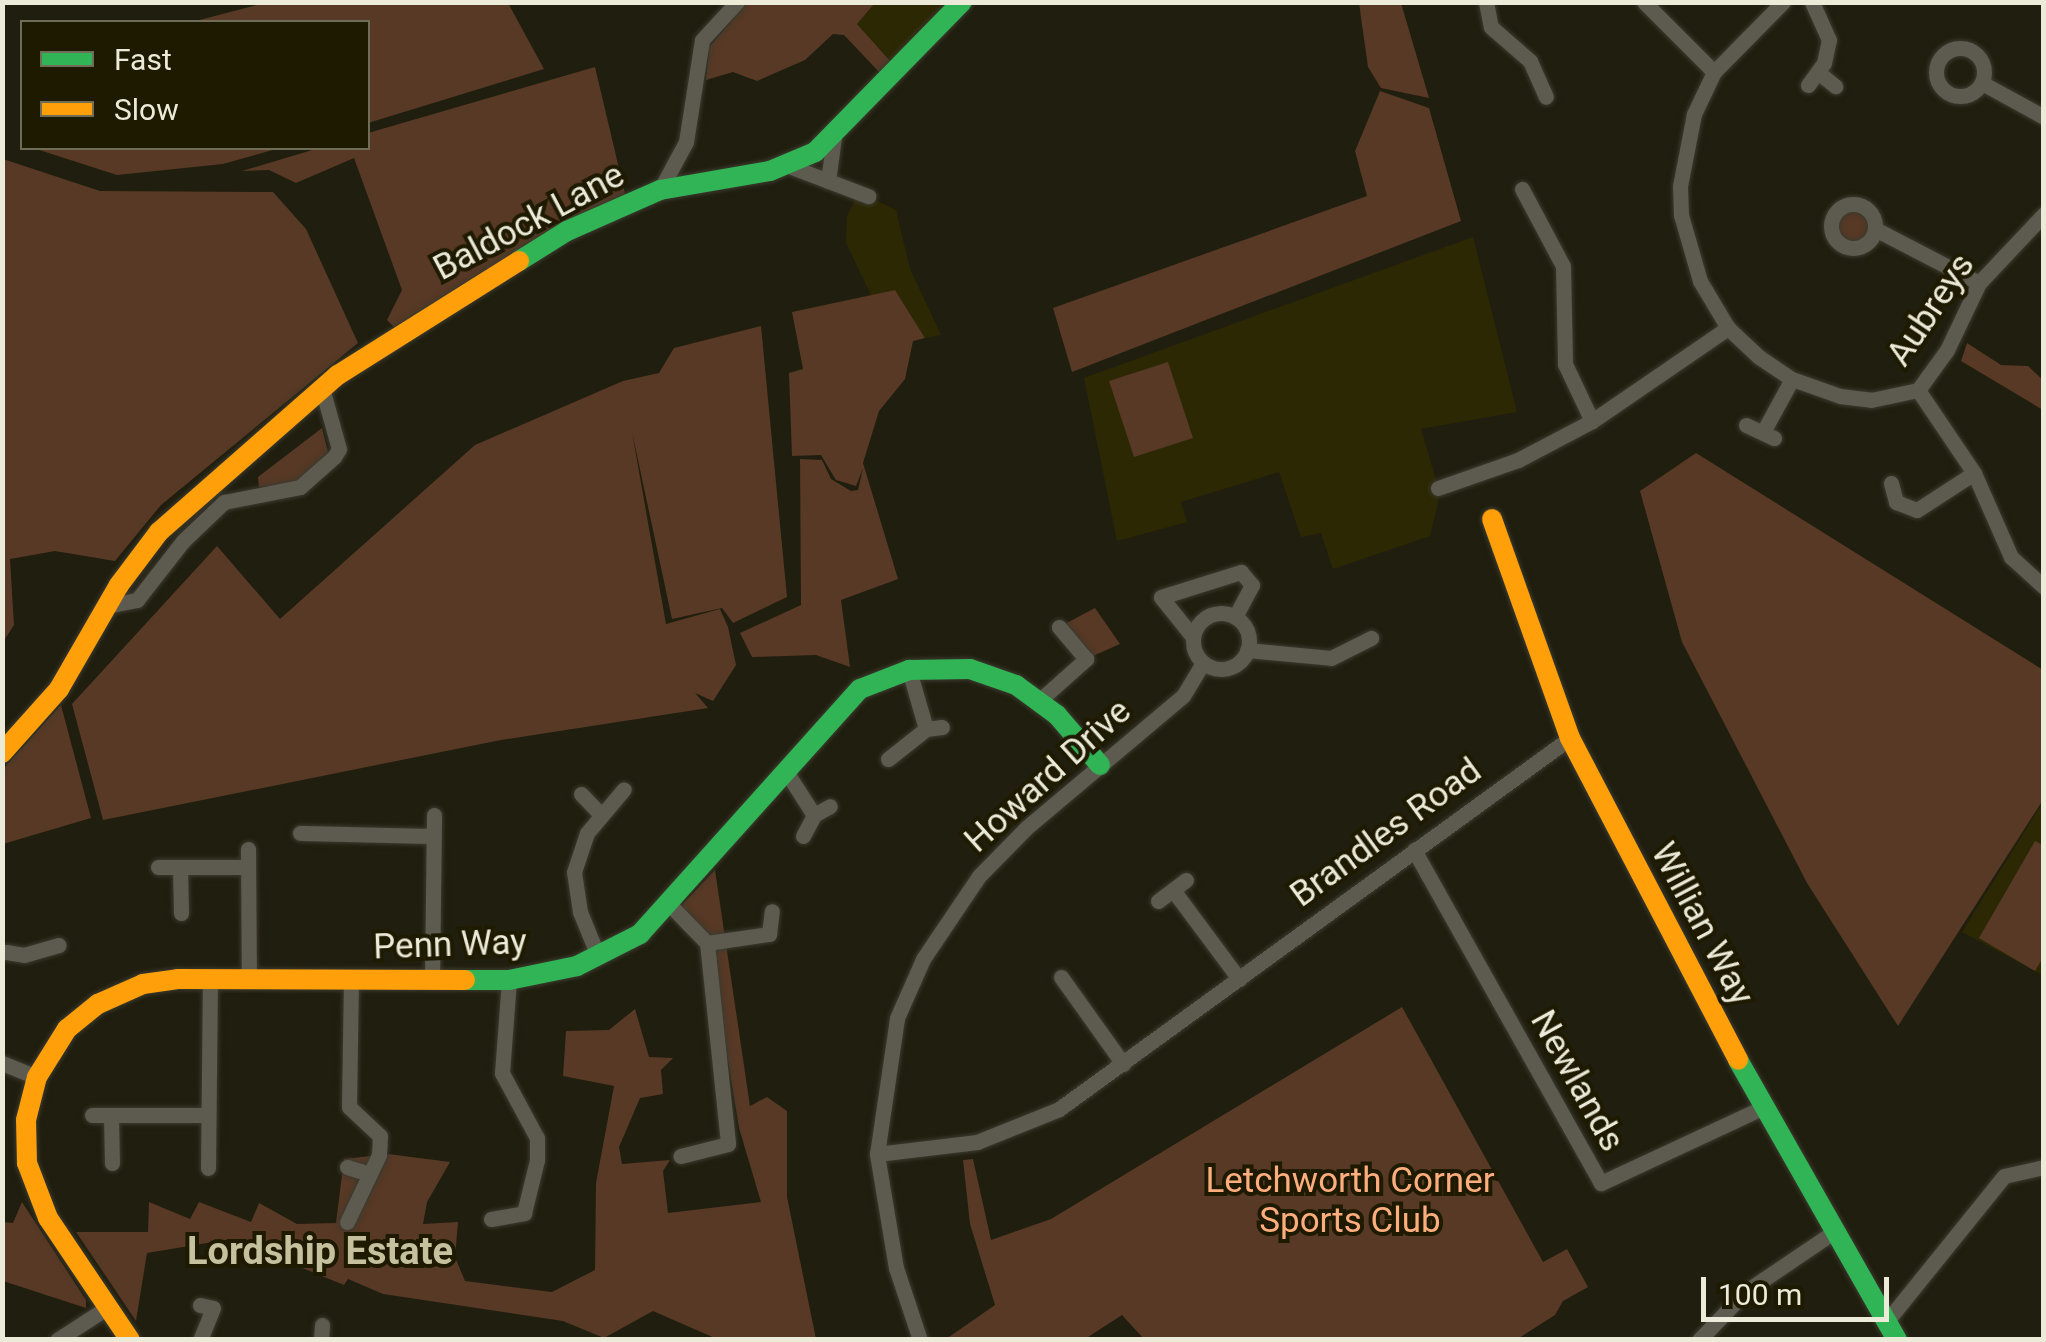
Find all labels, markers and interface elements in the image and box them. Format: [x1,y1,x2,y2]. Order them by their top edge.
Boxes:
legend [20,20,370,150]
text: Fast [114,42,172,77]
text: Slow [114,92,179,127]
street label: Baldock Lane [427,154,631,290]
street label: Aubreys [1878,246,1984,374]
street label: Howard Drive [956,691,1140,861]
street label: Brandles Road [1283,750,1489,916]
street label: Willian Way [1642,836,1762,1012]
street label: Penn Way [373,921,527,969]
street label: Newlands [1521,1003,1633,1159]
park label: Letchworth Corner Sports Club [1205,1160,1495,1242]
district label: Lordship Estate [187,1229,453,1275]
scale bar [1706,1257,1894,1319]
text: 100 m [1718,1277,1802,1312]

